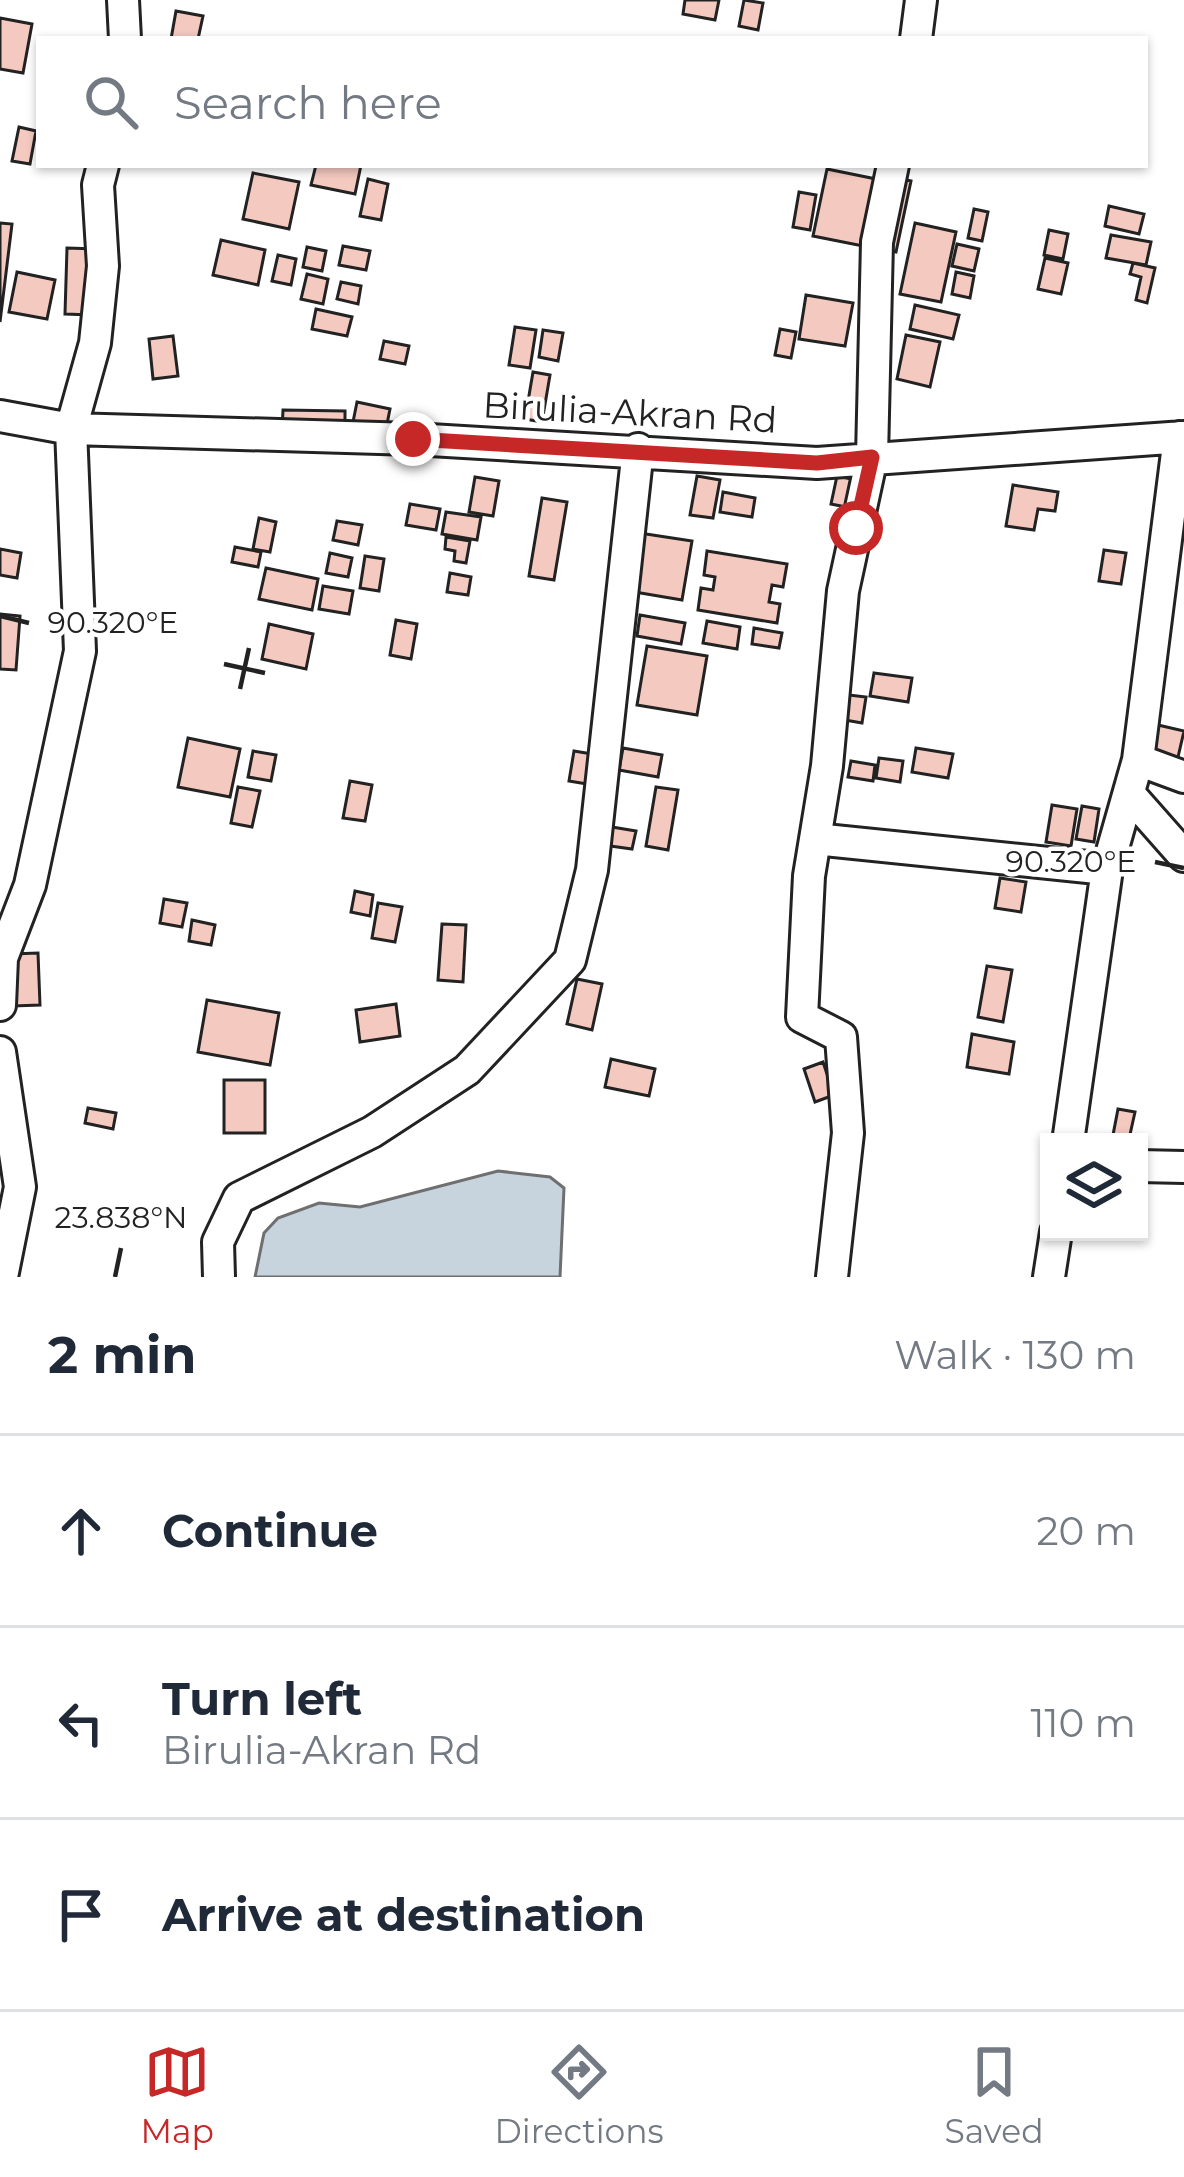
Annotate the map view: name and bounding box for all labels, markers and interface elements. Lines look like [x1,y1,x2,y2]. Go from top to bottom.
search box [36,36,1148,168]
icon: search [78,69,144,135]
text: Search here [174,75,442,130]
street label: Birulia-Akran Rd [482,382,778,442]
route end [386,412,440,466]
route start [829,501,883,555]
text: 90.320°E [48,604,178,641]
text: 90.320°E [1006,843,1136,880]
map controls [1040,1133,1148,1241]
button: layers [1040,1133,1148,1241]
text: 23.838°N [55,1199,187,1236]
text: 2 min [48,1324,197,1386]
text: Walk · 130 m [894,1331,1136,1379]
icon: ahead [48,1498,114,1564]
text: Continue [162,1503,378,1558]
text: 20 m [1037,1507,1136,1555]
text: Turn left [162,1671,362,1726]
icon: left [48,1690,114,1756]
text: 110 m [1030,1699,1136,1747]
text: Birulia-Akran Rd [162,1726,481,1774]
icon: arrive [48,1882,114,1948]
text: Arrive at destination [162,1887,645,1942]
tab: Map [140,2039,214,2151]
tab: Directions [495,2039,664,2151]
tab: Saved [944,2039,1044,2151]

